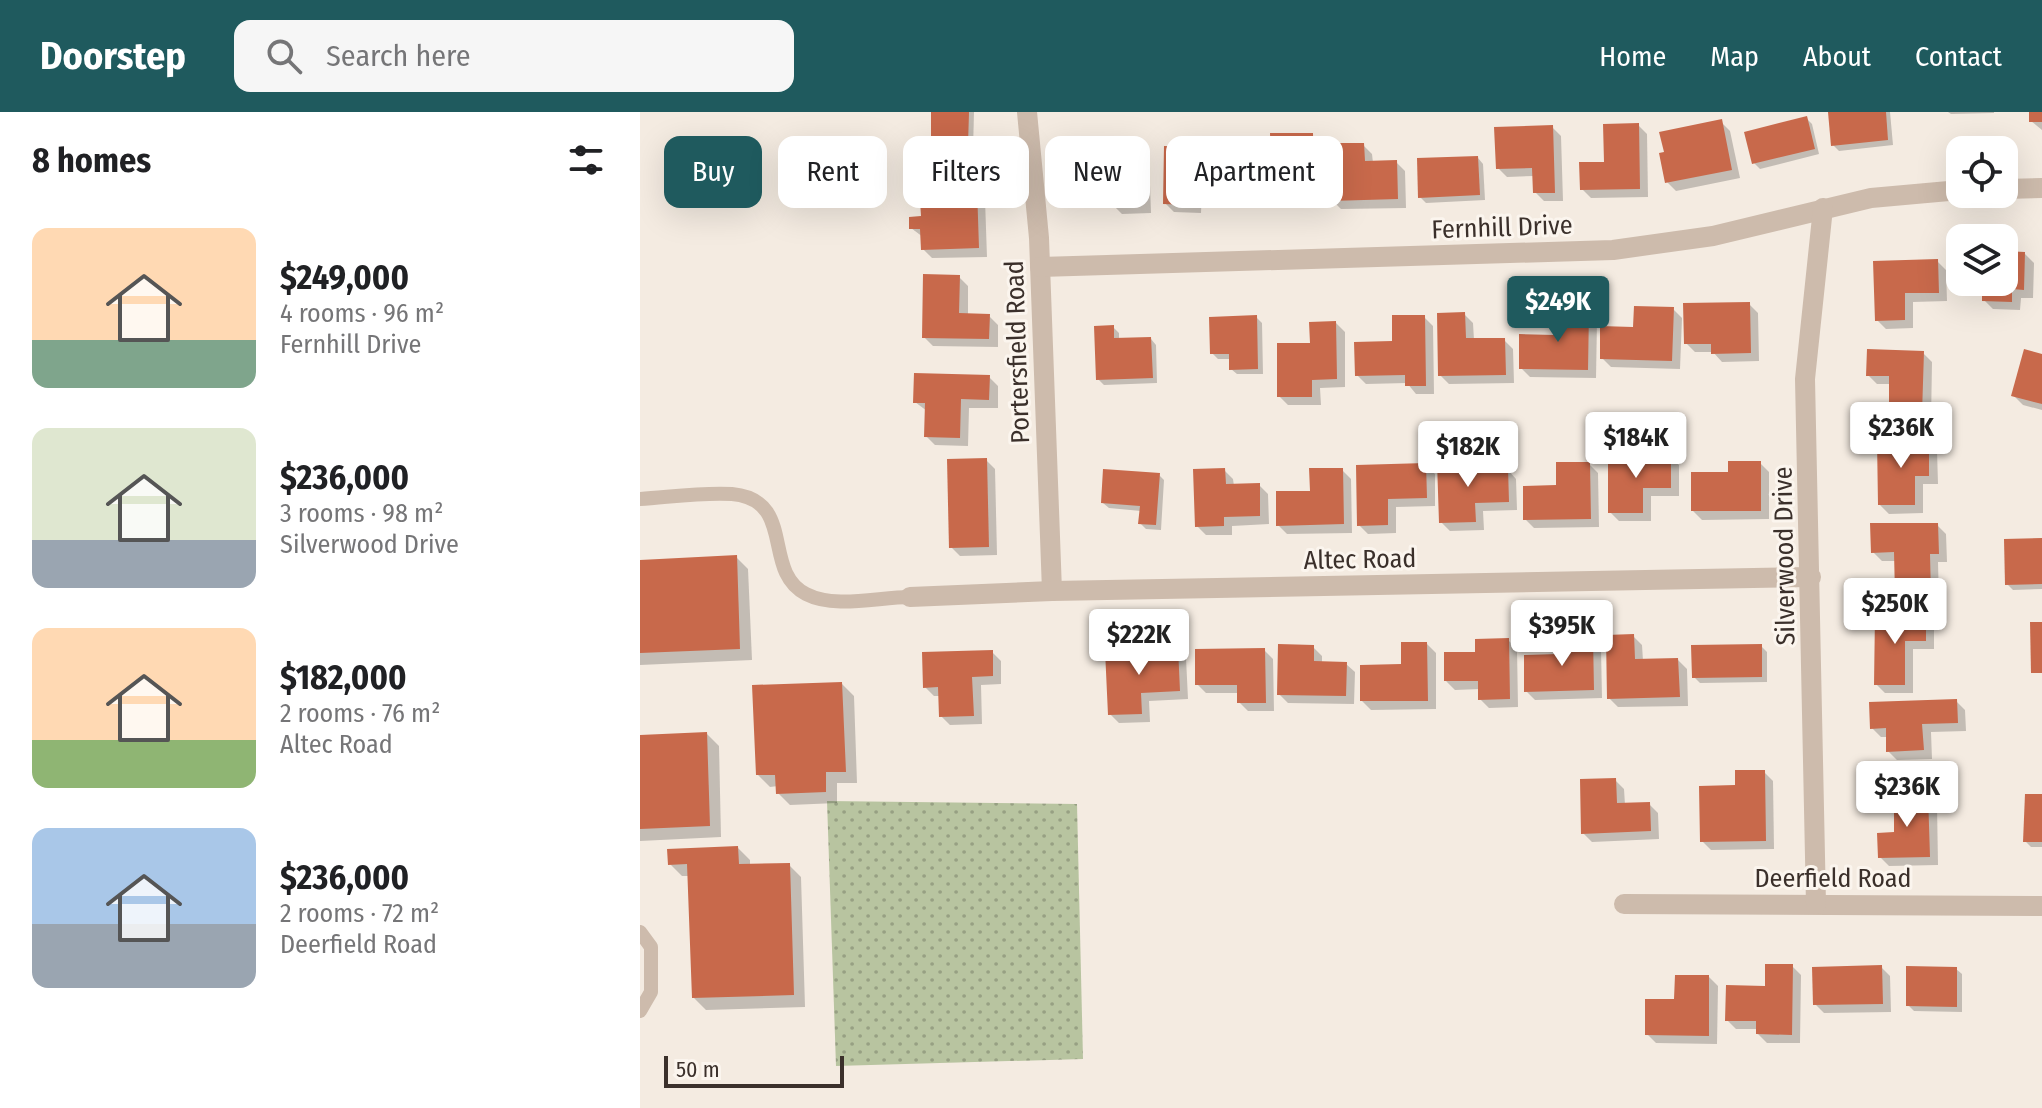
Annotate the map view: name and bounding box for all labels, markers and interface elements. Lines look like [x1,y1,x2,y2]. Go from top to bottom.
search box [234,20,794,92]
text: Doorstep [40,33,186,79]
icon: search [262,34,306,78]
text: Search here [326,38,471,74]
text: Home [1599,40,1666,73]
text: Map [1710,40,1759,73]
text: About [1803,40,1871,73]
text: Contact [1915,40,2002,73]
chip: Buy [664,136,762,208]
chip: Rent [778,136,887,208]
chip: Filters [903,136,1029,208]
chip: New [1045,136,1150,208]
chip: Apartment [1166,136,1343,208]
map controls [1946,136,2018,296]
button: locate [1946,136,2018,208]
icon: filters [564,138,608,182]
text: 8 homes [32,140,151,181]
street label: Fernhill Drive [1431,210,1573,245]
button: layers [1946,224,2018,296]
text: $249,000 [280,257,409,298]
icon: home [96,260,192,356]
street label: Portersfield Road [999,260,1036,444]
pin: $249K [1502,276,1614,344]
text: $249K [1525,286,1591,317]
text: 4 rooms · 96 m² [280,298,444,329]
text: Fernhill Drive [280,329,421,360]
pin: $236K [1845,402,1957,470]
pin: $184K [1580,412,1692,480]
text: $236K [1868,412,1934,443]
pin: $182K [1412,421,1524,489]
text: $184K [1603,422,1669,453]
text: $182K [1436,431,1500,462]
text: $236,000 [280,457,409,498]
icon: home [96,460,192,556]
street label: Silverwood Drive [1767,466,1802,646]
text: 3 rooms · 98 m² [280,498,443,529]
text: Silverwood Drive [280,529,459,560]
street label: Altec Road [1303,543,1417,576]
pin: $250K [1839,578,1951,646]
text: $250K [1862,588,1928,619]
pin: $395K [1506,600,1618,668]
pin: $222K [1083,609,1195,677]
text: $395K [1529,610,1595,641]
text: $222K [1107,619,1171,650]
text: $182,000 [280,657,407,698]
icon: home [96,660,192,756]
text: 2 rooms · 76 m² [280,698,440,729]
text: Altec Road [280,729,393,760]
pin: $236K [1851,761,1963,829]
text: $236K [1874,771,1940,802]
text: $236,000 [280,857,409,898]
icon: home [96,860,192,956]
street label: Deerfield Road [1755,863,1912,894]
text: 2 rooms · 72 m² [280,898,439,929]
text: Deerfield Road [280,929,437,960]
scale bar [664,1052,844,1088]
text: 50 m [676,1056,720,1083]

